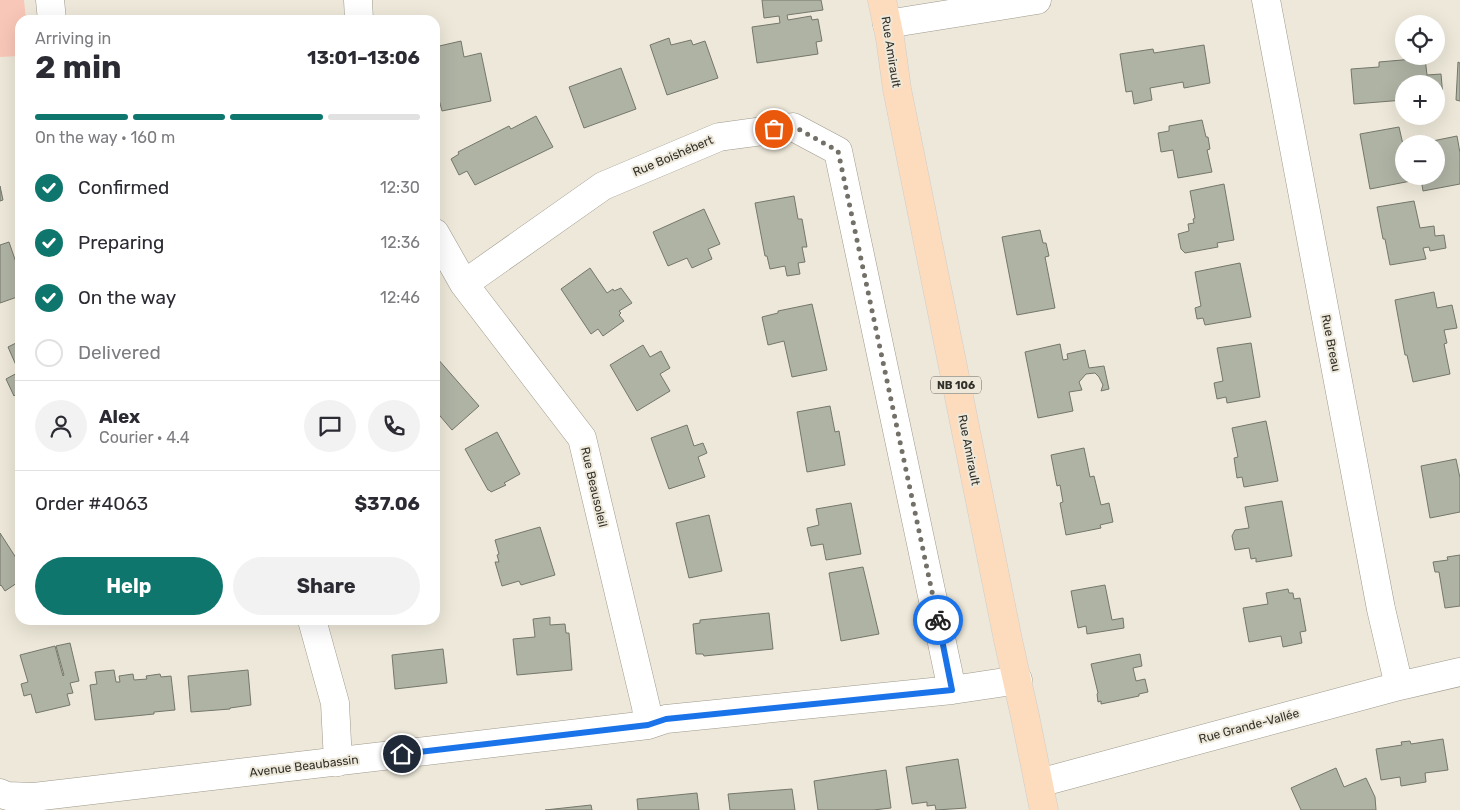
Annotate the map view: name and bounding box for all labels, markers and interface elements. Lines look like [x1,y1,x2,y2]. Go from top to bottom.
street label: Rue Amirault [878,15,904,89]
map controls [1395,15,1445,185]
button: locate [1395,15,1445,65]
text: Arriving in [35,29,111,48]
text: 13:01–13:06 [307,46,420,69]
text: 2 min [35,48,122,86]
button: + [1395,75,1445,125]
pin [753,108,795,150]
icon: bag [760,115,788,143]
text: On the way · 160 m [35,128,175,147]
street label: Rue Boishébert [631,133,716,179]
button: − [1395,135,1445,185]
icon: check [35,174,63,202]
text: Confirmed [78,176,169,199]
text: 12:30 [380,178,420,197]
icon: check [35,229,63,257]
text: Preparing [78,231,164,254]
text: 12:36 [380,233,420,252]
icon: check [35,284,63,312]
text: On the way [78,286,176,309]
text: 12:46 [380,288,420,307]
street label: Rue Breau [1319,313,1343,373]
text: Delivered [78,341,161,364]
road number: NB 106 [931,376,981,394]
button: person [35,400,87,452]
button: chat [304,400,356,452]
button: phone [368,400,420,452]
text: Alex [99,405,140,428]
street label: Rue Amirault [955,413,983,487]
text: Courier · 4.4 [99,428,190,447]
street label: Rue Beausoleil [578,446,610,529]
text: Order #4063 [35,492,148,515]
text: $37.06 [354,492,420,515]
button: Help [35,557,223,615]
button: Share [233,557,420,615]
courier [913,595,963,645]
icon: bike [924,606,952,634]
street label: Rue Grande-Vallée [1197,706,1301,746]
pin [381,733,423,775]
icon: home [388,740,416,768]
street label: Avenue Beaubassin [249,752,359,780]

